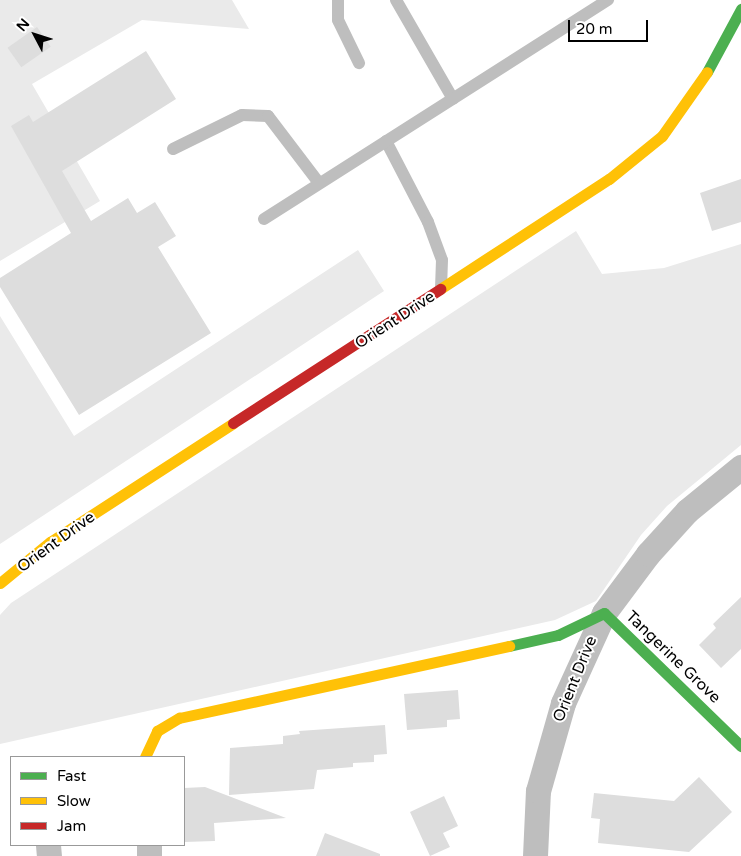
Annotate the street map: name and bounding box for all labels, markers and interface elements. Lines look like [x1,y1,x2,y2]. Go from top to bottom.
north arrow [10,10,60,60]
scale bar [571,10,651,42]
text: N [13,15,33,35]
text: 20 m [576,20,613,38]
street label: Orient Drive [352,287,438,353]
street label: Orient Drive [13,507,99,577]
street label: Tangerine Grove [622,607,724,707]
street label: Orient Drive [549,633,601,725]
legend [10,756,185,846]
text: Fast [57,767,86,785]
text: Slow [57,792,91,810]
text: Jam [57,817,86,835]

